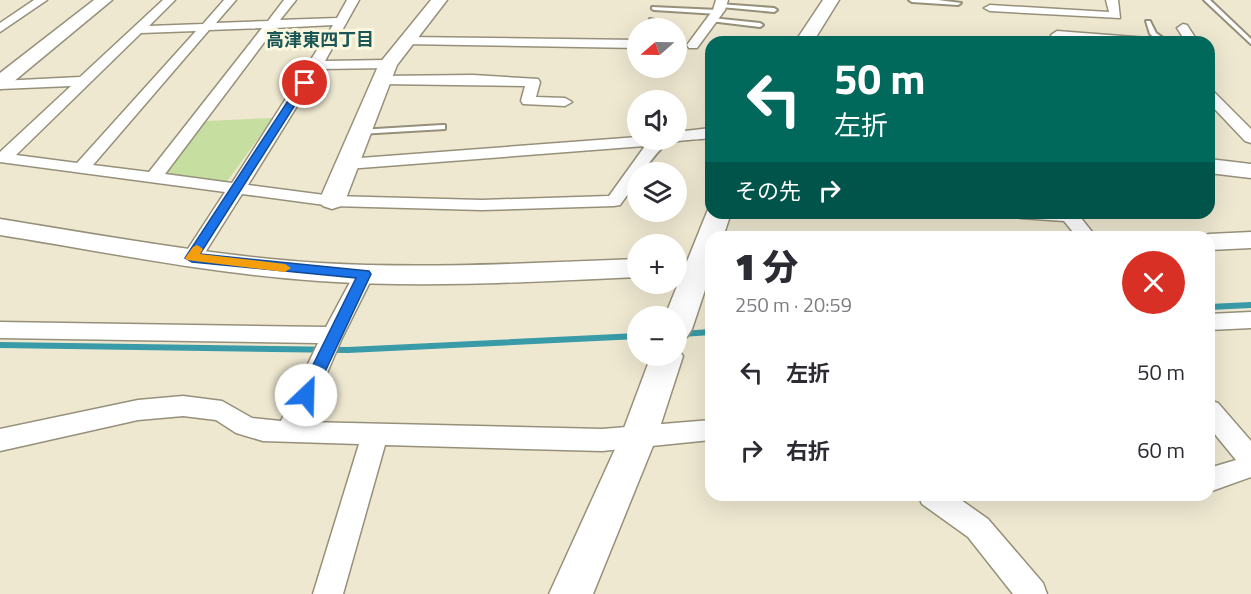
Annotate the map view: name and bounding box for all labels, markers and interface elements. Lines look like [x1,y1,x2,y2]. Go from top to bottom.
north arrow [627,18,687,78]
map controls [627,18,687,366]
district label: 高津東四丁目 [266,26,374,53]
text: 50 m [834,46,926,110]
pin [279,57,330,108]
icon: left [735,60,813,138]
icon: arrive [288,66,321,99]
button: sound [627,90,687,150]
text: 左折 [834,104,888,145]
button: layers [627,162,687,222]
text: その先 [735,174,801,208]
icon: right [813,174,846,207]
button: + [627,234,687,294]
text: 1 分 [735,239,799,294]
button: close [1122,251,1185,314]
text: 250 m · 20:59 [735,289,852,320]
button: − [627,306,687,366]
text: 50 m [1137,355,1185,389]
icon: left [735,356,768,389]
text: 左折 [786,356,830,390]
position arrow [274,363,338,427]
text: 60 m [1137,433,1185,467]
icon: right [735,434,768,467]
text: 右折 [786,434,830,468]

